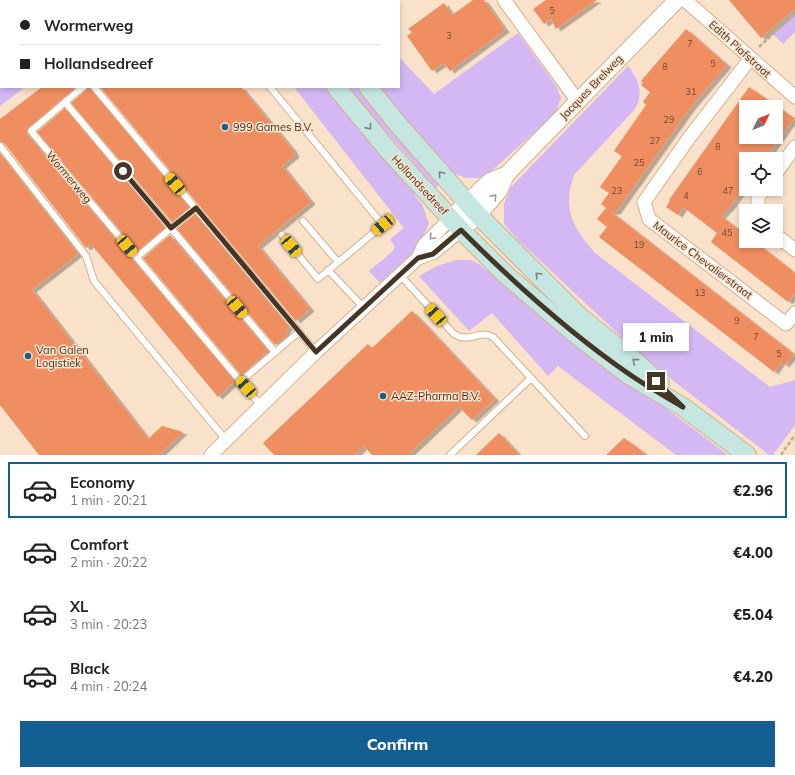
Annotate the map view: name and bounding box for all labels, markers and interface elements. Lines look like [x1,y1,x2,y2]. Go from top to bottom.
house number: 5 [549,5,555,16]
text: Wormerweg [44,16,133,35]
street label: Edith Piafstraat [706,17,774,81]
house number: 3 [446,30,452,41]
house number: 7 [687,38,693,49]
street label: Jacques Brelweg [556,52,626,122]
text: Hollandsedreef [44,54,153,73]
house number: 5 [710,58,716,69]
house number: 8 [662,61,668,72]
house number: 31 [686,86,696,97]
north arrow [739,100,783,144]
map controls [739,100,783,248]
house number: 29 [664,114,674,125]
place label: 999 Games B.V. [233,120,313,134]
marker: 999 Games B.V. [220,122,230,132]
one-way arrow [365,123,372,130]
house number: 27 [650,135,660,146]
house number: 8 [715,141,721,152]
street label: Wormerweg [43,148,95,206]
street label: Hollandsedreef [389,152,452,218]
button: locate [739,152,783,196]
house number: 25 [634,157,645,168]
route start [114,162,132,180]
house number: 6 [697,166,703,177]
car [163,171,187,197]
one-way arrow [439,171,446,179]
house number: 23 [612,185,622,196]
house number: 47 [723,185,733,196]
house number: 4 [683,190,689,201]
one-way arrow [490,194,497,201]
button: layers [739,204,783,248]
car [370,213,396,237]
street label: Maurice Chevalierstraat [651,218,756,302]
house number: 45 [722,227,733,238]
one-way arrow [430,232,437,240]
car [115,233,139,259]
car [279,233,303,259]
house number: 19 [634,239,644,250]
one-way arrow [535,272,543,280]
house number: 13 [695,287,705,298]
car [225,294,249,320]
car [424,302,448,328]
house number: 9 [734,315,740,326]
callout: 1 min [623,323,689,351]
text: 1 min [639,329,673,345]
house number: 7 [753,331,759,342]
place label: Van Galen Logistiek [36,343,89,370]
house number: 5 [776,348,782,359]
marker: Van Galen Logistiek [23,351,33,361]
one-way arrow [632,359,639,366]
route end [647,372,665,390]
car [234,374,258,400]
place label: AAZ-Pharma B.V. [391,389,480,403]
marker: AAZ-Pharma B.V. [378,391,388,401]
icon: car [22,472,58,508]
text: Economy [70,473,135,492]
text: €2.96 [733,481,773,500]
text: 1 min · 20:21 [70,492,147,508]
icon: car [22,534,58,570]
text: Comfort [70,535,128,554]
text: €4.00 [733,543,773,562]
text: 2 min · 20:22 [70,554,147,570]
icon: car [22,596,58,632]
text: XL [70,597,88,616]
text: €5.04 [733,605,773,624]
text: 3 min · 20:23 [70,616,147,632]
icon: car [22,658,58,694]
text: Black [70,659,109,678]
text: €4.20 [733,667,773,686]
text: 4 min · 20:24 [70,678,147,694]
button: Confirm [20,721,775,767]

